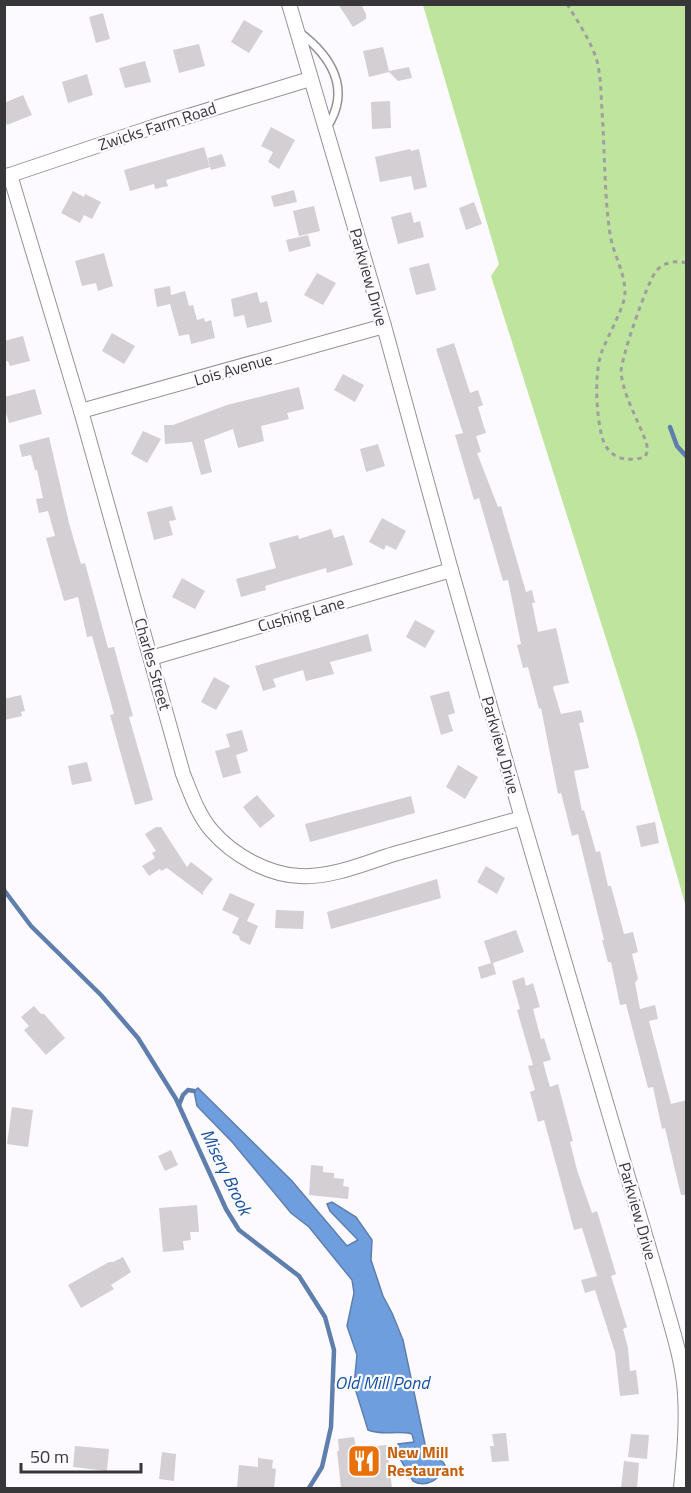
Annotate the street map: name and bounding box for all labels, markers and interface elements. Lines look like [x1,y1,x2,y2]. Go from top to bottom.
street label: Zwicks Farm Road [95,96,219,156]
street label: Parkview Drive [344,225,394,329]
street label: Lois Avenue [191,346,275,392]
street label: Cushing Lane [255,590,347,638]
street label: Charles Street [128,615,178,713]
street label: Parkview Drive [476,693,526,797]
water label: Misery Brook [194,1124,260,1221]
street label: Parkview Drive [613,1159,663,1263]
water label: Old Mill Pond [335,1369,431,1396]
scale bar [21,1436,141,1474]
place label: New Mill Restaurant [387,1440,464,1482]
text: 50 m [30,1443,69,1470]
restaurant icon: New Mill Restaurant [346,1443,382,1479]

